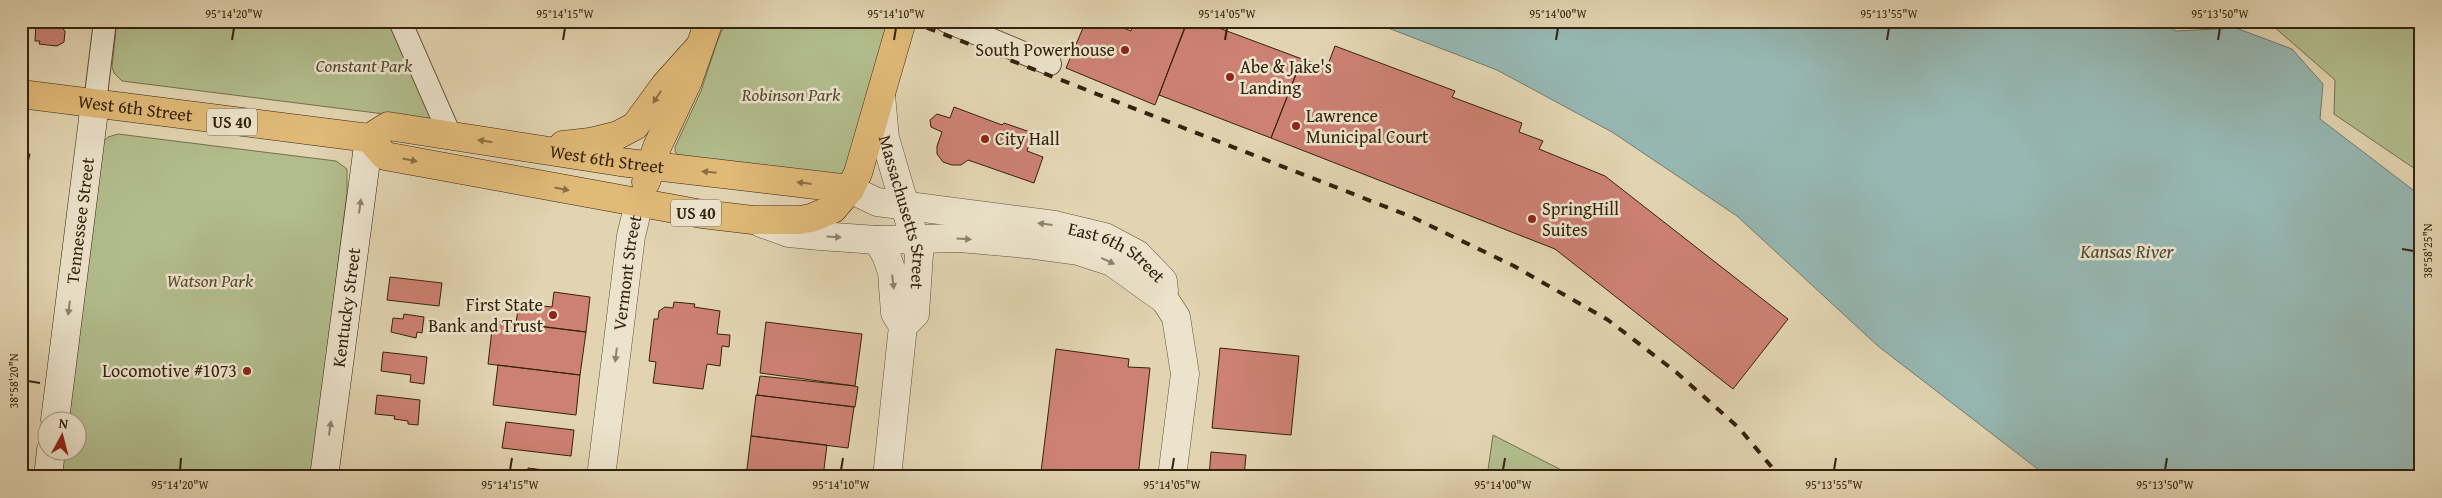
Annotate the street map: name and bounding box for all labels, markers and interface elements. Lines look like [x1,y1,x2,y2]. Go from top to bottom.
text: 95°14'20"W [205,5,264,22]
text: 95°14'15"W [536,5,595,22]
text: 95°14'10"W [867,5,926,22]
text: 95°14'05"W [1198,5,1257,22]
text: 95°14'00"W [1529,5,1588,22]
text: 95°13'55"W [1860,5,1919,22]
text: 95°13'50"W [2191,5,2250,22]
place label: South Powerhouse [975,36,1115,63]
marker: South Powerhouse [1119,44,1131,56]
park label: Constant Park [316,52,413,79]
place label: Abe & Jake's Landing [1240,53,1332,101]
marker: Abe & Jake's Landing [1224,71,1236,83]
park label: Robinson Park [741,81,841,108]
street label: West 6th Street [76,87,195,129]
one-way arrow [653,90,662,103]
place label: Lawrence Municipal Court [1306,102,1429,150]
road number: US 40 [207,108,257,136]
marker: Lawrence Municipal Court [1290,120,1302,132]
place label: City Hall [995,125,1060,152]
street label: Massachusetts Street [872,132,933,291]
marker: City Hall [979,133,991,145]
one-way arrow [477,136,493,144]
street label: West 6th Street [548,137,666,180]
street label: Tennessee Street [58,155,101,285]
one-way arrow [402,157,418,165]
one-way arrow [701,168,717,176]
one-way arrow [795,179,811,187]
one-way arrow [555,185,571,193]
place label: SpringHill Suites [1542,195,1619,243]
one-way arrow [356,198,364,214]
road number: US 40 [671,200,721,227]
street label: Vermont Street [605,211,649,332]
marker: SpringHill Suites [1526,213,1538,225]
street label: East 6th Street [1065,215,1172,289]
one-way arrow [1037,219,1053,227]
text: 38°58'25"N [2419,223,2436,279]
one-way arrow [826,234,842,242]
one-way arrow [956,236,972,244]
water label: Kansas River [2079,237,2175,265]
street label: Kentucky Street [325,245,367,369]
one-way arrow [1101,257,1115,265]
park label: Watson Park [167,267,254,294]
one-way arrow [889,275,897,291]
place label: First State Bank and Trust [428,291,544,339]
one-way arrow [65,300,73,316]
marker: First State Bank and Trust [547,309,559,321]
one-way arrow [612,347,620,363]
text: 38°58'20"N [5,353,22,409]
place label: Locomotive #1073 [102,357,237,384]
marker: Locomotive #1073 [241,365,253,377]
north arrow [38,410,88,460]
text: N [58,413,70,434]
one-way arrow [326,420,334,436]
text: 95°14'20"W [151,476,210,493]
text: 95°14'15"W [481,476,540,493]
text: 95°14'10"W [812,476,871,493]
text: 95°14'05"W [1143,476,1202,493]
text: 95°14'00"W [1474,476,1533,493]
text: 95°13'55"W [1805,476,1864,493]
text: 95°13'50"W [2136,476,2195,493]

